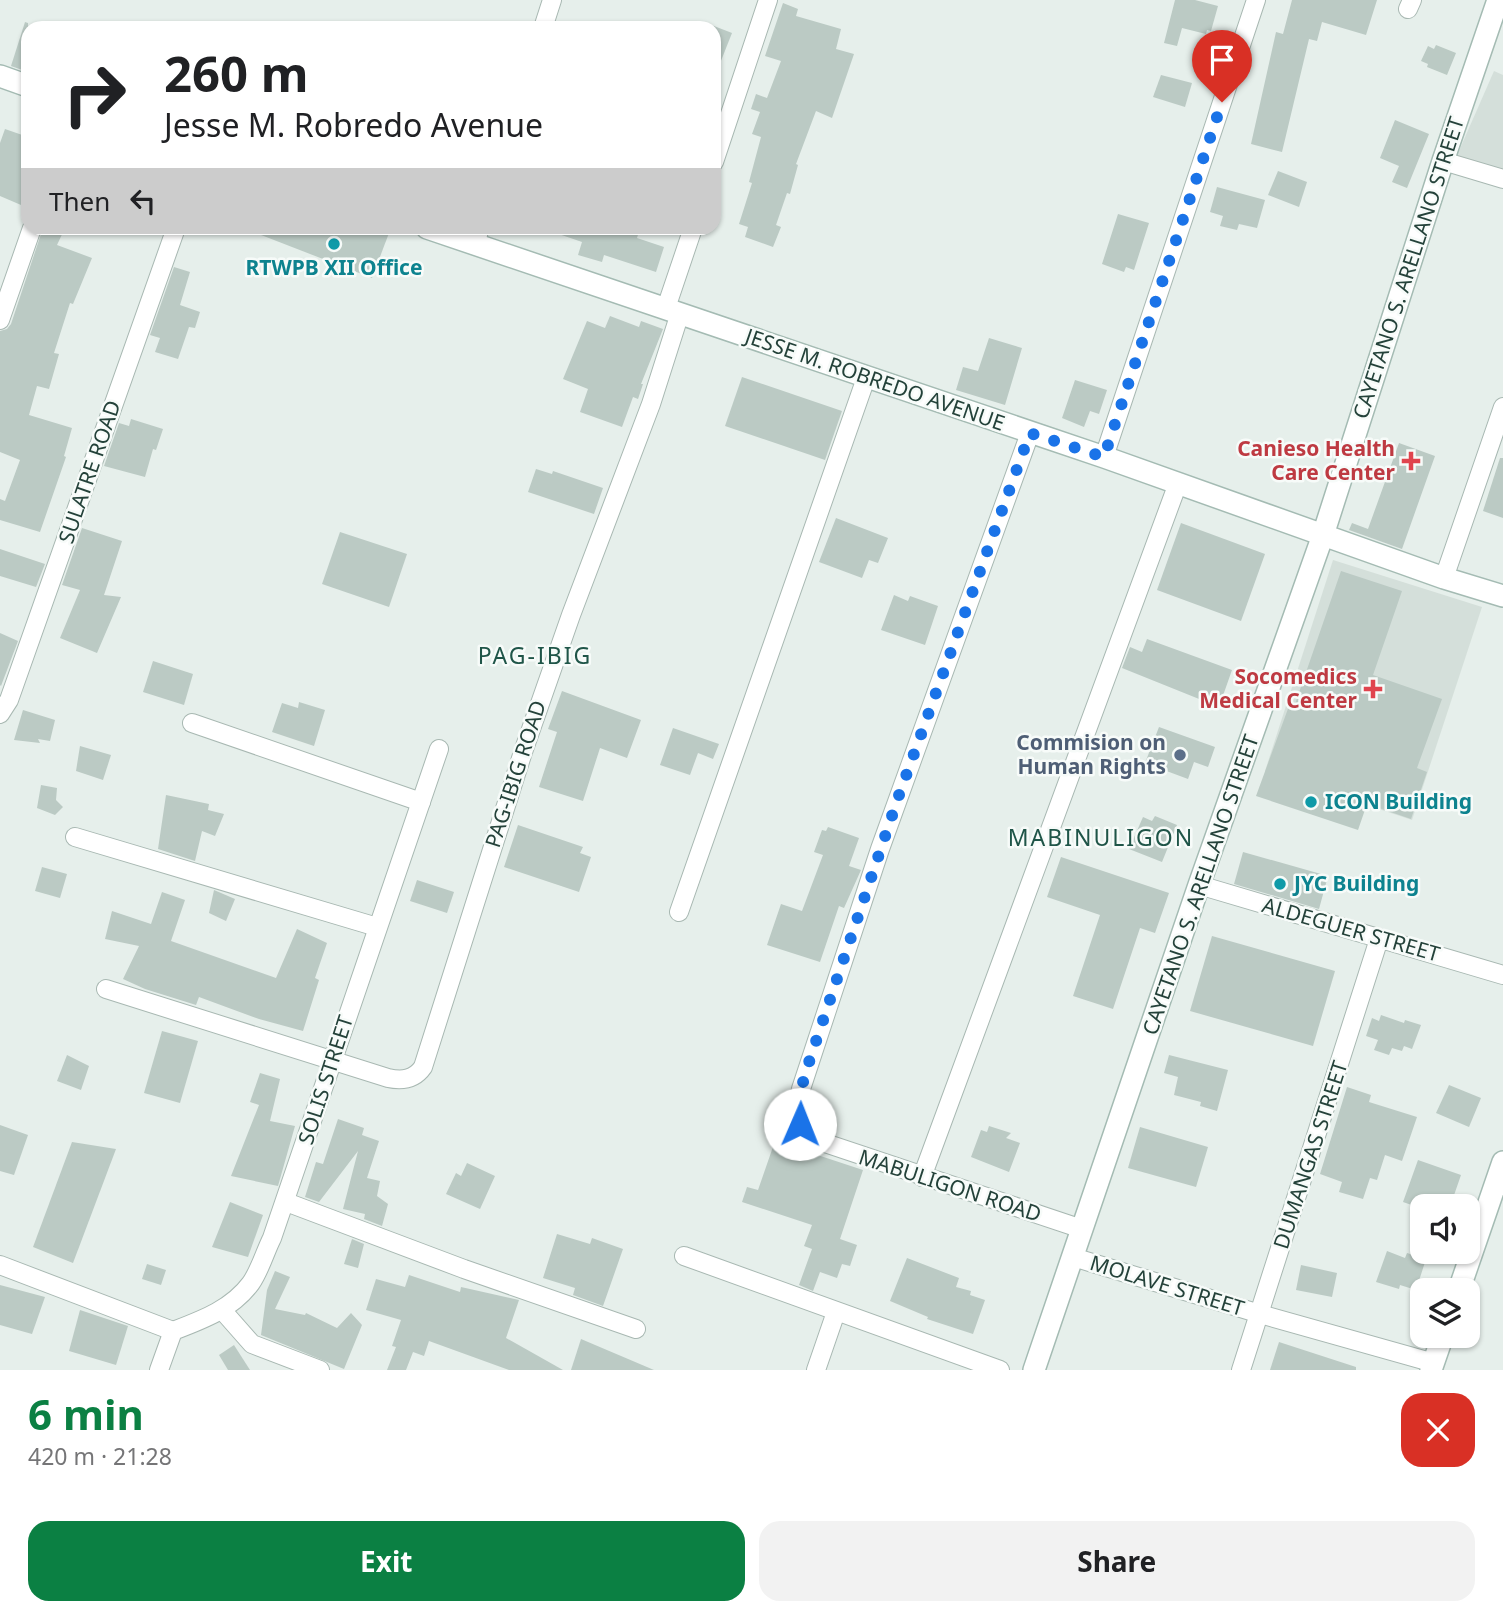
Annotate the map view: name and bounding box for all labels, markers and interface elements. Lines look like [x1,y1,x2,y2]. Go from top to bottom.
pin [1192,30,1252,102]
text: 260 m [164,40,309,106]
icon: arrive [1203,41,1241,79]
icon: right [49,49,140,140]
text: Jesse M. Robredo Avenue [164,103,543,146]
street label: CAYETANO S. ARELLANO STREET [1346,113,1470,422]
icon: left [124,182,162,220]
text: Then [49,183,110,219]
marker: RTWPB XII Office [326,236,342,252]
place label: RTWPB XII Office [245,253,423,281]
street label: JESSE M. ROBREDO AVENUE [740,321,1009,437]
street label: SULATRE ROAD [51,396,127,547]
place label: Canieso Health Care Center [1237,434,1396,486]
marker: Canieso Health Care Center [1401,451,1421,471]
district label: PAG-IBIG [478,639,592,671]
place label: Socomedics Medical Center [1199,662,1358,714]
marker: Socomedics Medical Center [1363,679,1383,699]
street label: PAG-IBIG ROAD [478,697,552,851]
place label: Commision on Human Rights [1016,728,1166,780]
street label: CAYETANO S. ARELLANO STREET [1135,731,1265,1039]
marker: Commision on Human Rights [1172,747,1188,763]
place label: ICON Building [1325,787,1472,815]
marker: ICON Building [1303,794,1319,810]
district label: MABINULIGON [1008,821,1194,853]
place label: JYC Building [1292,869,1419,897]
marker: JYC Building [1272,876,1288,892]
street label: ALDEGUER STREET [1259,890,1444,968]
street label: SOLIS STREET [291,1011,359,1148]
street label: DUMANGAS STREET [1266,1057,1354,1252]
position arrow [763,1087,837,1161]
street label: MABULIGON ROAD [855,1142,1045,1228]
map controls [1410,1194,1480,1348]
button: sound [1410,1194,1480,1264]
street label: MOLAVE STREET [1087,1248,1248,1322]
button: layers [1410,1278,1480,1348]
text: 6 min [28,1385,144,1442]
button: close [1401,1393,1475,1467]
text: 420 m · 21:28 [28,1440,172,1472]
button: Exit [28,1521,745,1601]
button: Share [759,1521,1475,1601]

